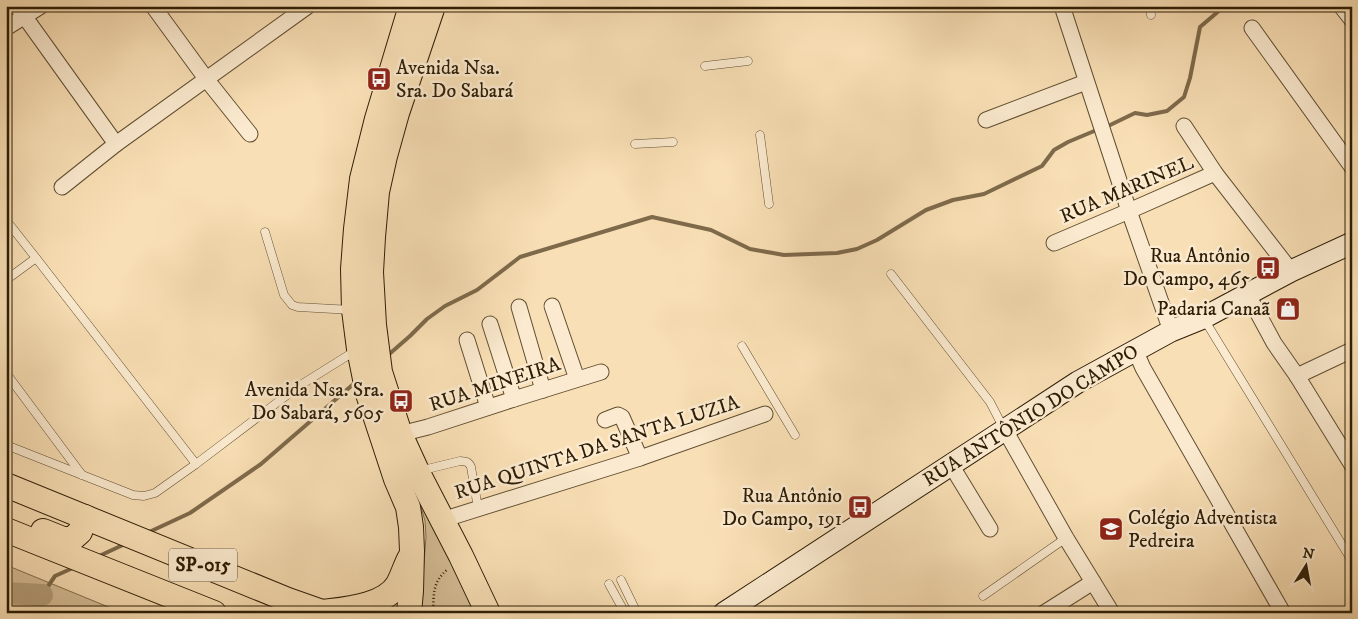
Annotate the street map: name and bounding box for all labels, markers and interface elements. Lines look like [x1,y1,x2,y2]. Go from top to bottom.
place label: Avenida Nsa. Sra. Do Sabará [396,56,514,104]
bus stop icon: Avenida Nsa. Sra. Do Sabará [366,66,392,92]
street label: RUA MARINEL [1057,150,1198,229]
place label: Rua Antônio Do Campo, 465 [1123,244,1250,292]
bus stop icon: Rua Antônio Do Campo, 465 [1255,255,1281,281]
shop icon: Padaria Canaã [1275,296,1301,322]
place label: Padaria Canaã [1157,297,1271,322]
street label: RUA ANTÔNIO DO CAMPO [919,339,1143,493]
street label: RUA MINEIRA [426,352,564,418]
place label: Avenida Nsa. Sra. Do Sabará, 5605 [245,378,384,426]
bus stop icon: Avenida Nsa. Sra. Do Sabará, 5605 [388,388,414,414]
street label: RUA QUINTA DA SANTA LUZIA [451,390,743,506]
place label: Rua Antônio Do Campo, 191 [722,484,842,532]
bus stop icon: Rua Antônio Do Campo, 191 [847,494,873,520]
place label: Colégio Adventista Pedreira [1128,506,1278,554]
school or university icon: Colégio Adventista Pedreira [1098,516,1124,542]
north arrow [1280,542,1330,592]
text: N [1301,544,1316,564]
road number: SP-015 [169,548,237,582]

